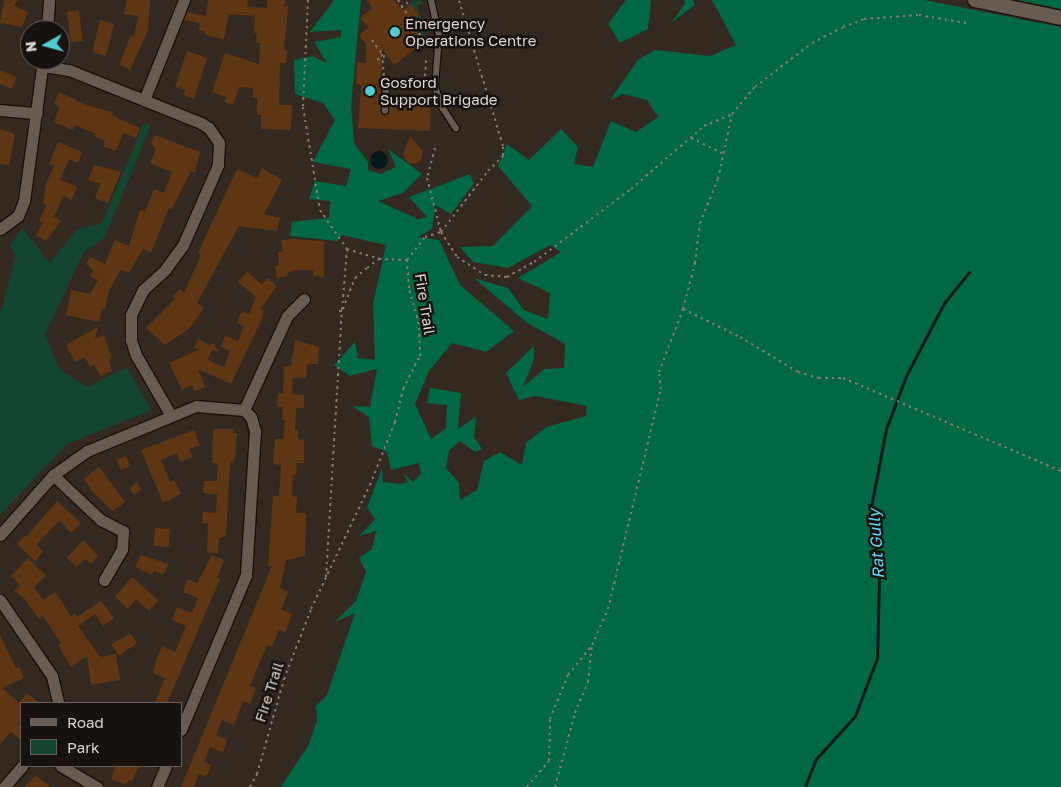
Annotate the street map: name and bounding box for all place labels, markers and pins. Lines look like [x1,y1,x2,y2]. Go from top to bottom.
place label: Emergency Operations Centre [405,14,536,49]
marker: Emergency Operations Centre [389,26,401,38]
place label: Gosford Support Brigade [380,73,498,108]
marker: Gosford Support Brigade [364,85,376,97]

